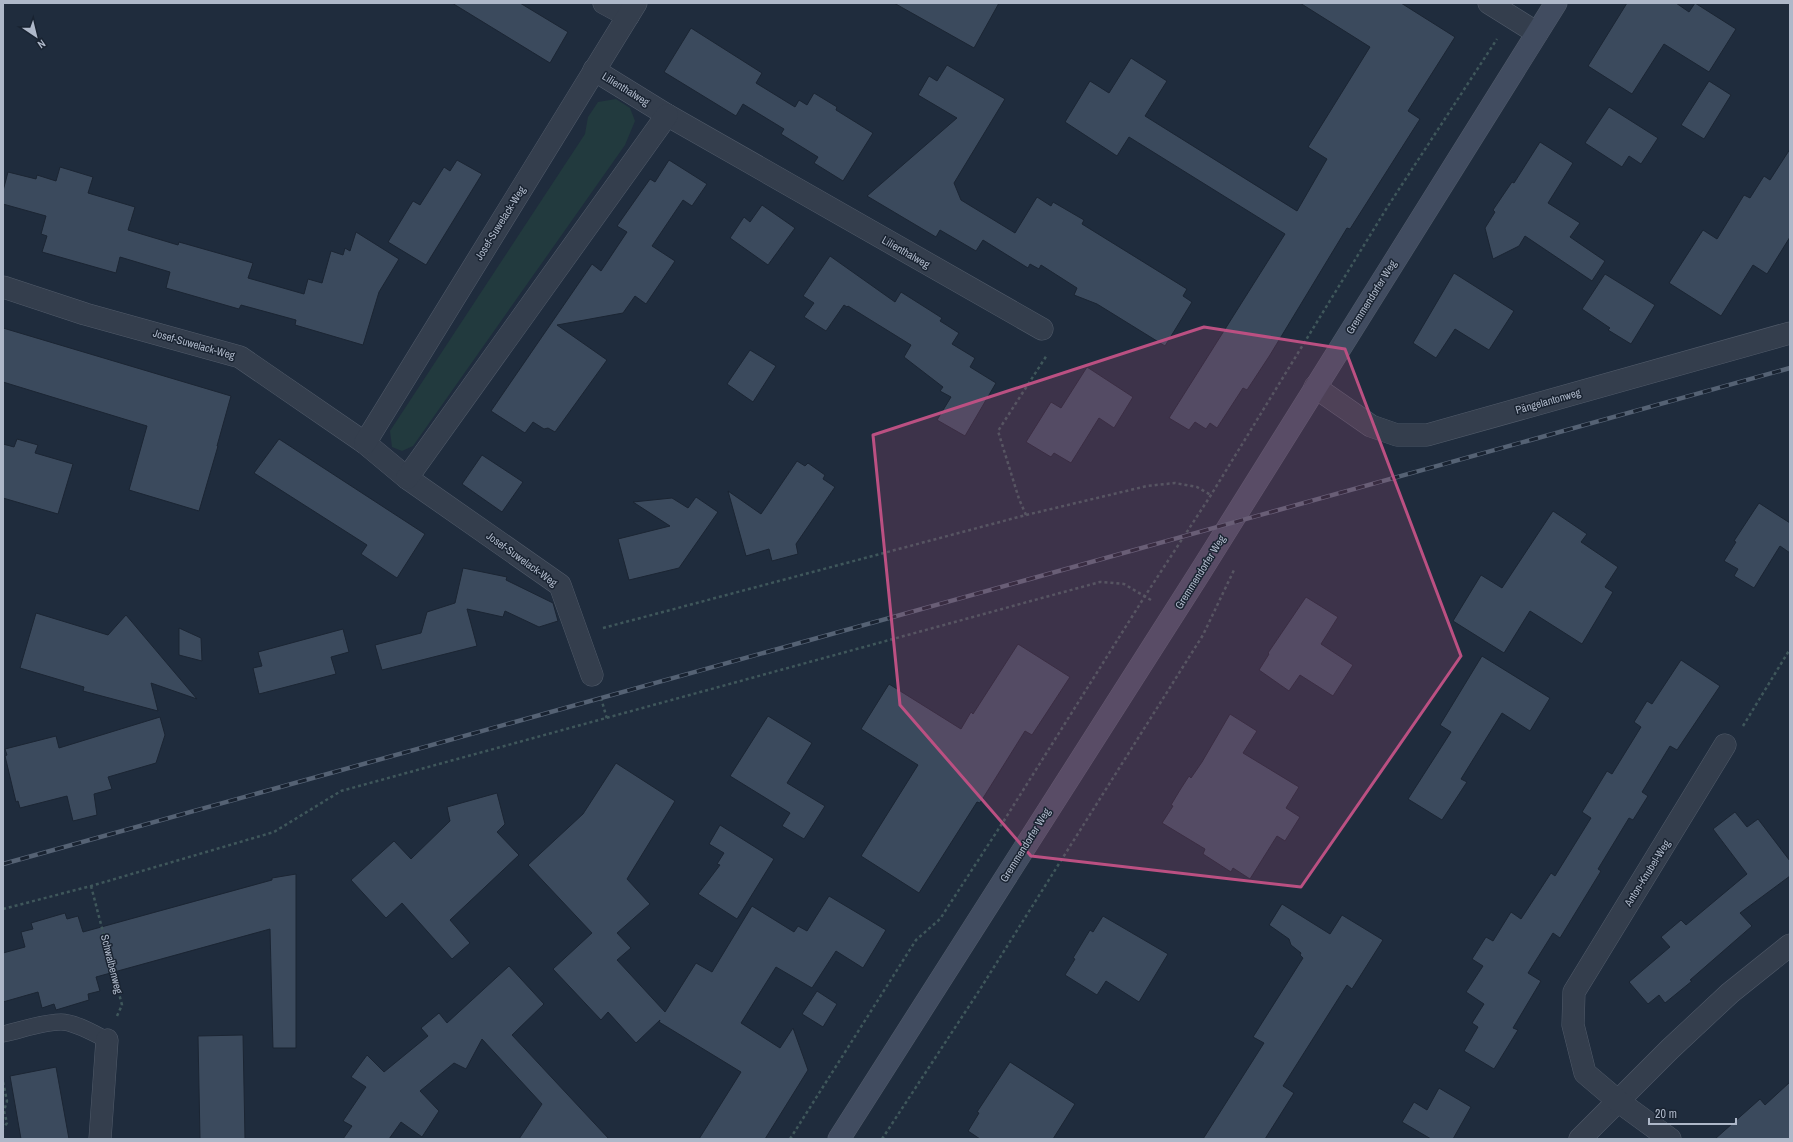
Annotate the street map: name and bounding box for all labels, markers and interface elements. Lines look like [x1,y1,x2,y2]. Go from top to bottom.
north arrow [16,16,56,56]
text: N [35,37,48,52]
street label: Lilienthalweg [600,69,652,109]
street label: Josef-Suwelack-Weg [472,183,528,263]
street label: Lilienthalweg [879,233,933,271]
street label: Gremmendorfer Weg [1343,257,1399,337]
street label: Josef-Suwelack-Weg [151,326,237,362]
street label: Pängelantonweg [1514,385,1582,417]
street label: Josef-Suwelack-Weg [484,528,560,590]
street label: Gremmendorfer Weg [1172,532,1228,612]
street label: Gremmendorfer Weg [997,805,1053,885]
street label: Anton-Knubel-Weg [1620,837,1673,910]
street label: Schwalbenweg [98,933,126,995]
scale bar [1649,1100,1736,1126]
text: 20 m [1655,1106,1677,1122]

